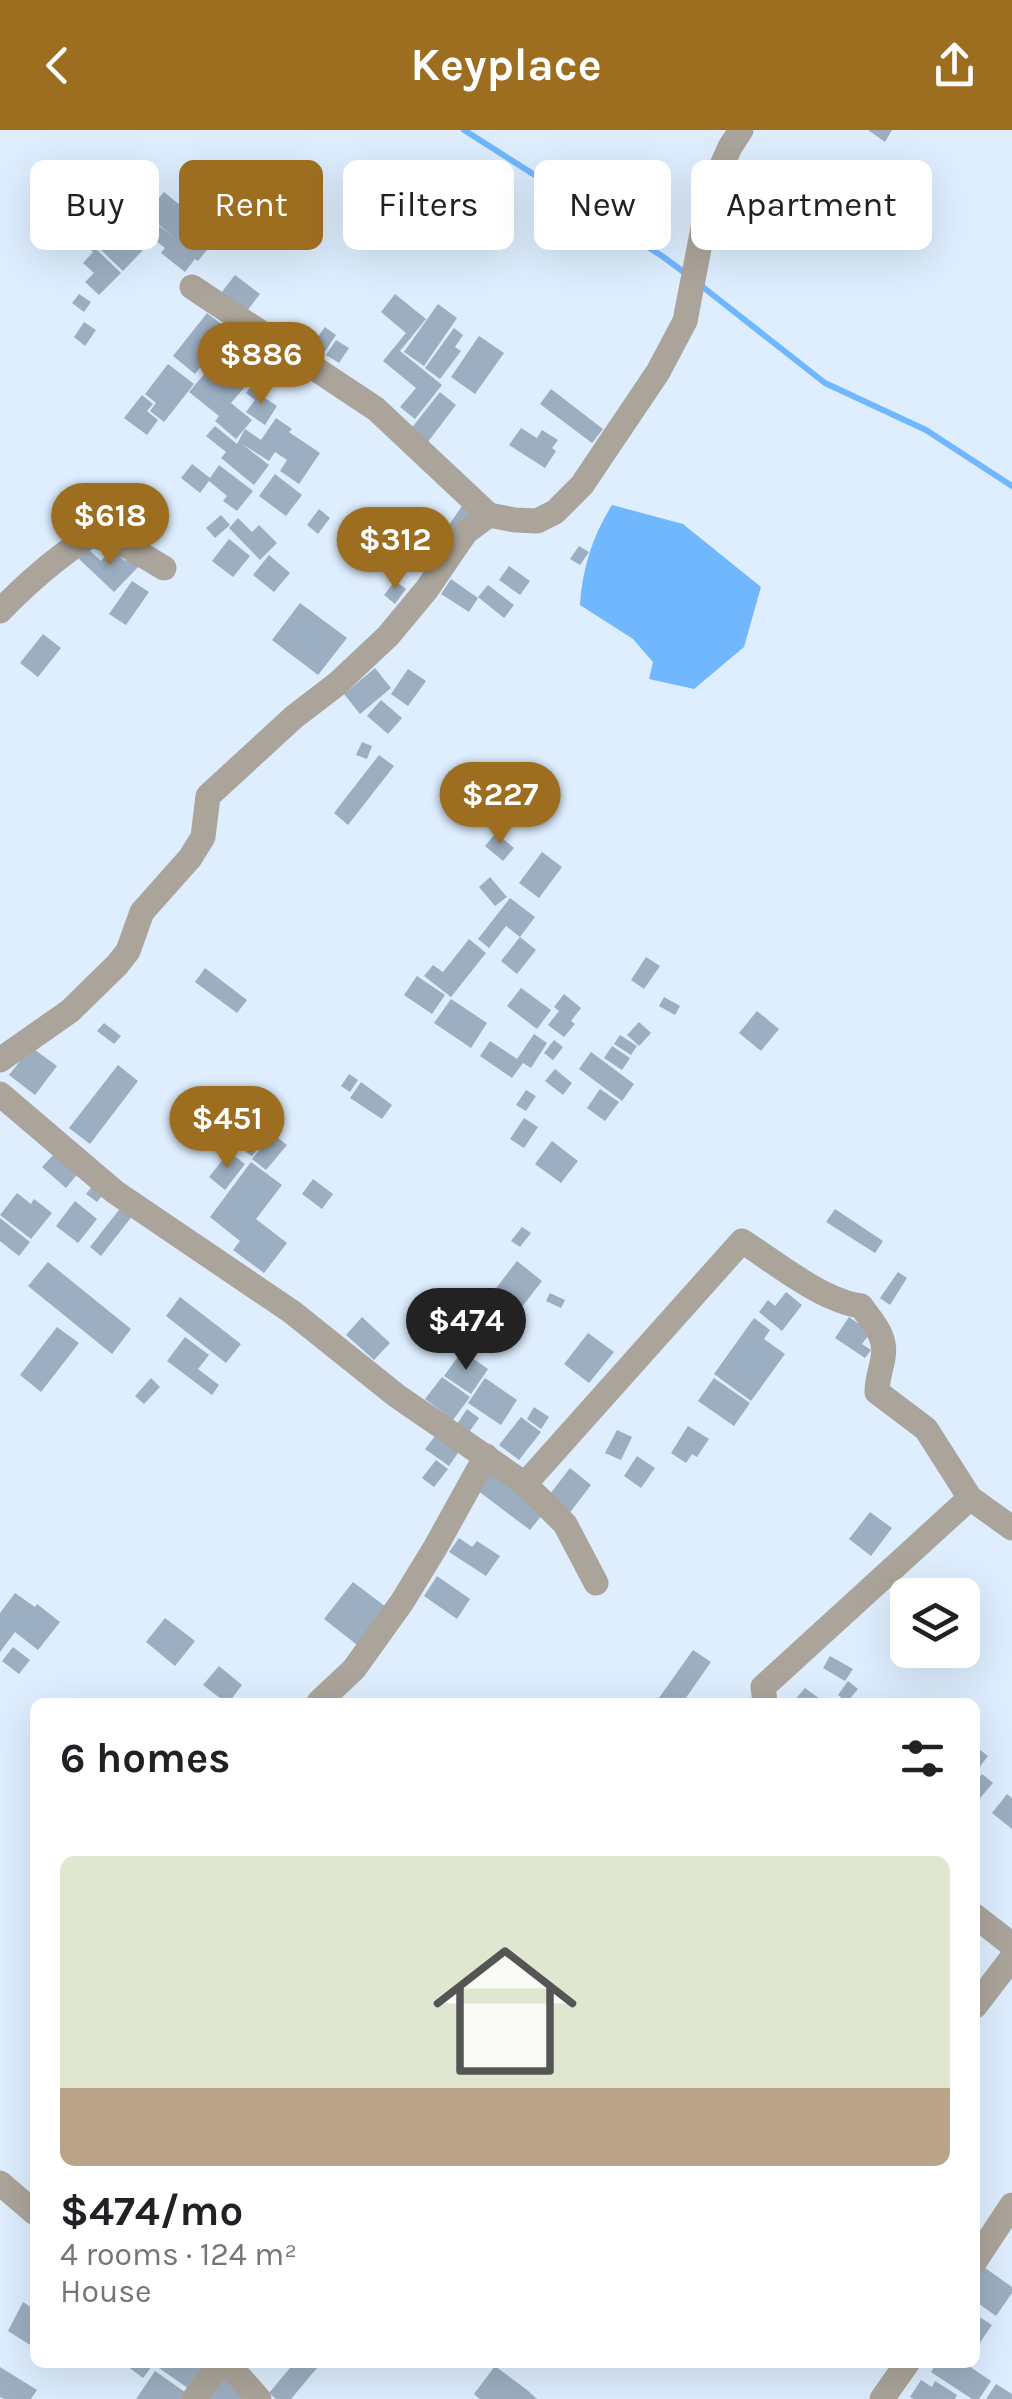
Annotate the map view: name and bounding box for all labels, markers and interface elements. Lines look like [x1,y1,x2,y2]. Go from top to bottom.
icon: back [30,38,85,93]
icon: share [927,38,982,93]
text: Keyplace [410,39,602,91]
chip: Buy [30,160,159,250]
chip: Rent [179,160,323,250]
chip: Filters [343,160,514,250]
chip: New [534,160,671,250]
chip: Apartment [691,160,932,250]
pin: $886 [202,322,320,407]
text: $886 [220,336,302,373]
pin: $618 [51,483,169,568]
text: $618 [73,497,147,534]
pin: $312 [336,507,454,592]
text: $312 [359,521,431,558]
pin: $227 [441,762,559,847]
text: $227 [462,776,538,813]
pin: $451 [168,1086,286,1171]
text: $451 [191,1100,263,1137]
pin: $474 [407,1288,525,1373]
text: $474 [428,1302,504,1339]
map controls [890,1578,980,1668]
button: layers [890,1578,980,1668]
icon: filters [895,1731,950,1786]
text: 6 homes [60,1733,230,1783]
icon: home [415,1921,595,2101]
text: $474/mo [60,2186,243,2236]
text: 4 rooms · 124 m² [60,2236,297,2273]
text: House [60,2273,152,2310]

